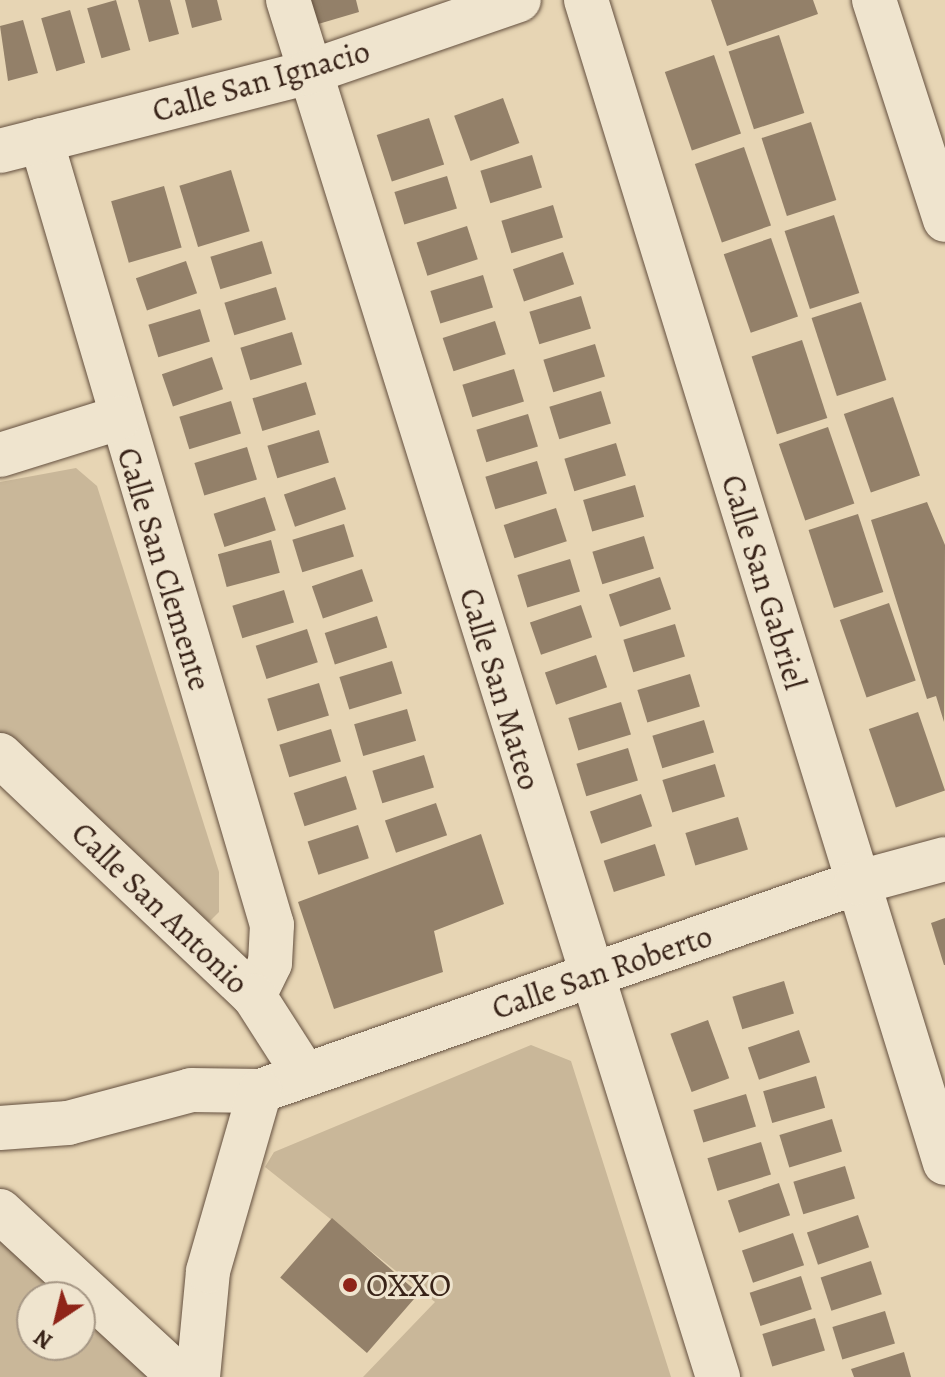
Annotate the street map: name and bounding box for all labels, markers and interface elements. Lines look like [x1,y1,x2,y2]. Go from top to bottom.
street label: Calle San Ignacio [148,32,374,130]
street label: Calle San Clemente [109,443,219,695]
street label: Calle San Gabriel [713,470,815,694]
street label: Calle San Mateo [451,584,549,794]
street label: Calle San Antonio [64,814,256,1002]
street label: Calle San Roberto [487,916,717,1028]
place label: OXXO [366,1266,451,1304]
marker: OXXO [341,1276,359,1294]
north arrow [16,1281,96,1361]
text: N [28,1322,59,1356]

